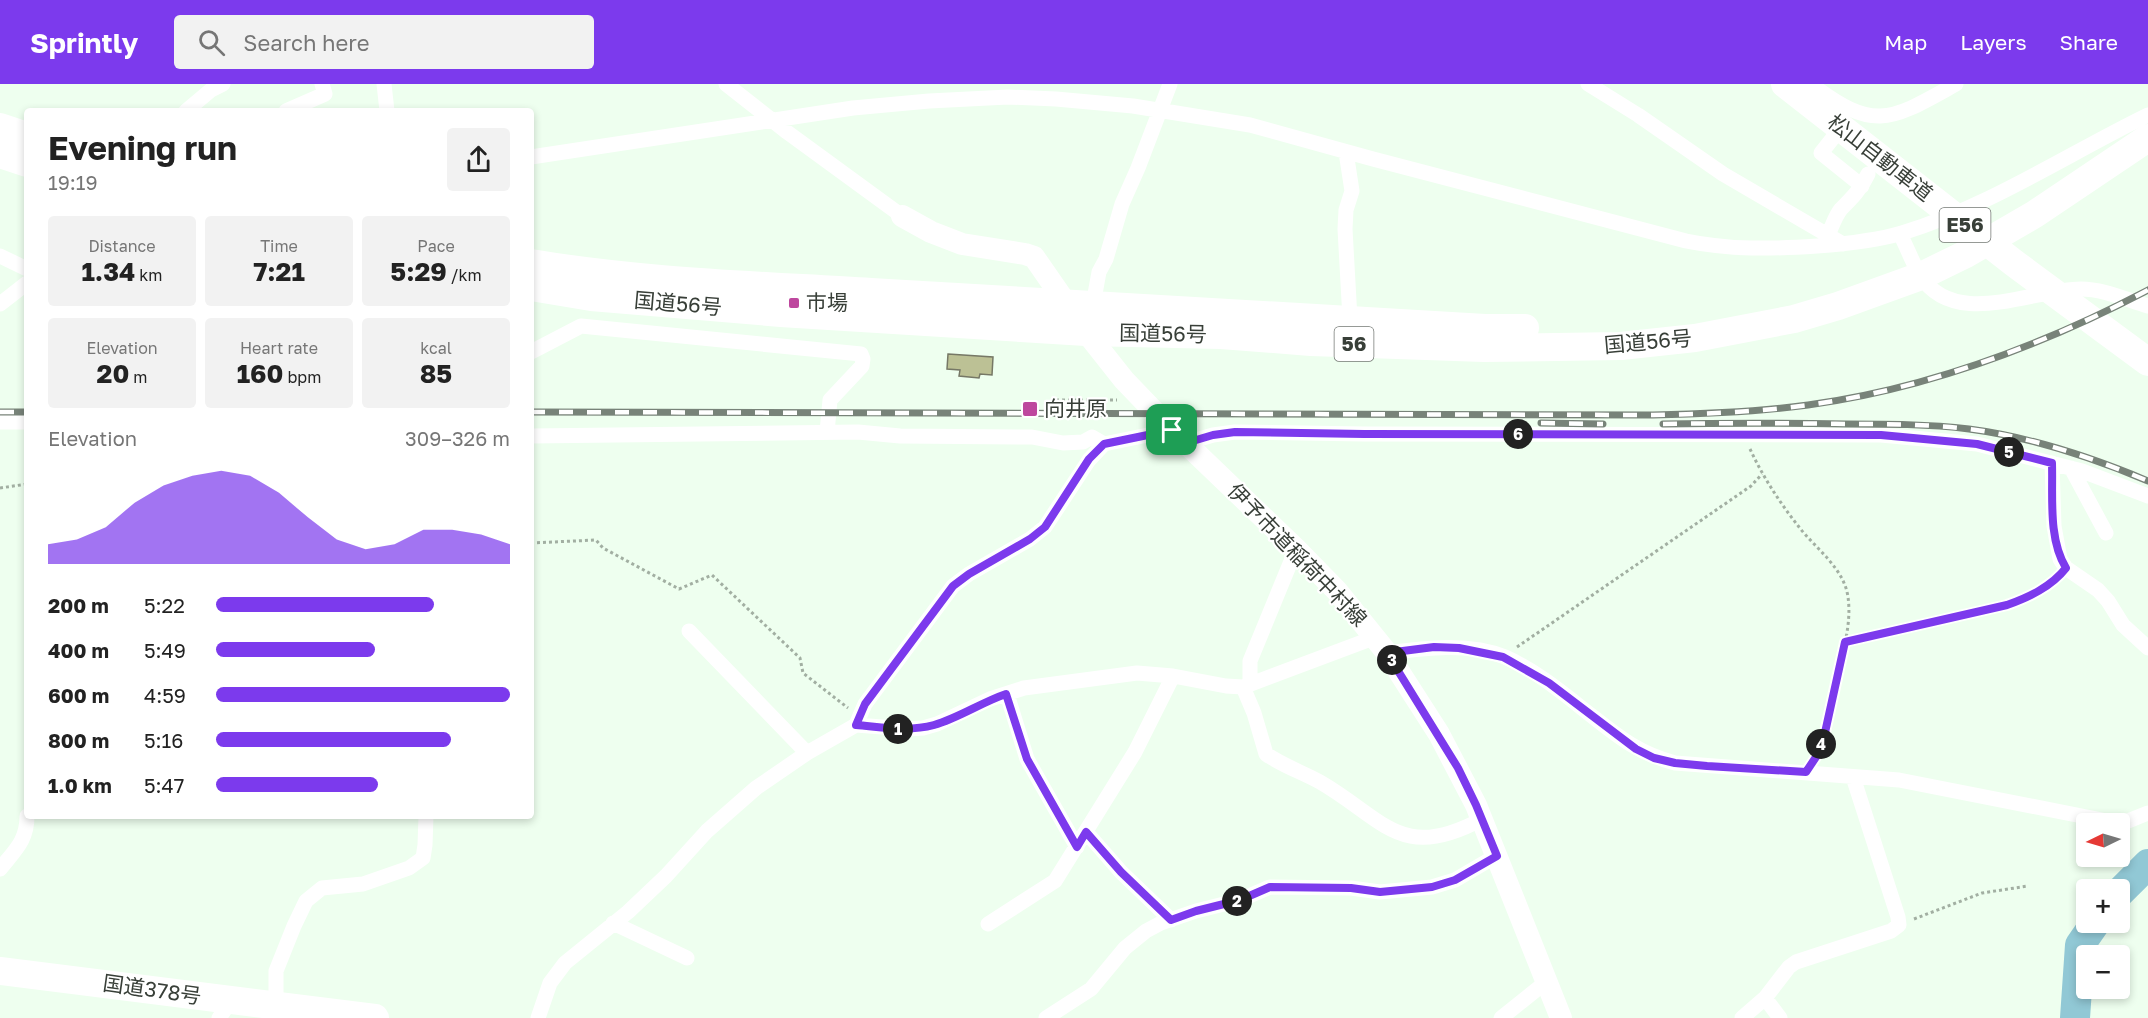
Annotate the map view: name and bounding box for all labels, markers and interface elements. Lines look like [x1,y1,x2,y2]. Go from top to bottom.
search box [174,15,594,69]
text: Sprintly [30,26,138,59]
icon: search [195,26,228,59]
text: Search here [243,29,369,56]
text: Map [1884,29,1927,55]
text: Layers [1960,29,2027,55]
text: Share [2060,29,2118,55]
street label: 松山自動車道 [1823,108,1938,206]
text: Evening run [48,128,237,167]
button: share [447,128,510,191]
text: 19:19 [48,170,98,194]
road number: E56 [1940,208,1990,242]
text: Distance [88,236,156,256]
text: Time [260,236,298,256]
text: Pace [417,236,455,256]
text: 1.34 [81,256,135,287]
text: 7:21 [253,256,305,287]
text: 5:29 [390,256,447,287]
text: km [135,265,163,285]
text: /km [447,265,482,285]
street label: 国道56号 [633,286,723,320]
place label: 市場 [806,289,848,315]
marker: 市場 [787,296,801,310]
street label: 国道56号 [1119,319,1207,347]
street label: 国道56号 [1603,324,1693,358]
road number: 56 [1334,327,1374,361]
text: Elevation [86,338,158,358]
text: Heart rate [240,338,318,358]
text: kcal [420,338,452,358]
text: 20 [97,358,129,389]
text: 160 [237,358,283,389]
text: 85 [420,358,452,389]
text: m [129,367,147,387]
text: bpm [283,367,321,387]
place label: 向井原 [1044,395,1107,421]
marker: 向井原 [1021,400,1039,418]
pin [1146,404,1197,455]
icon: arrive [1155,413,1188,446]
pin: 6 [1503,419,1533,449]
text: 6 [1513,424,1523,444]
text: Elevation [48,426,137,450]
text: 309–326 m [405,426,510,450]
pin: 5 [1994,437,2024,467]
text: 5 [2004,442,2014,462]
street label: 伊予市道稲荷中村線 [1223,477,1373,631]
text: 200 m [48,593,109,617]
text: 5:22 [144,593,185,617]
text: 400 m [48,638,109,662]
text: 5:49 [144,638,186,662]
pin: 3 [1377,645,1407,675]
text: 3 [1387,650,1397,670]
text: 600 m [48,683,109,707]
text: 4:59 [144,683,186,707]
pin: 1 [883,714,913,744]
text: 1 [894,719,902,739]
text: 800 m [48,728,109,752]
text: 5:16 [144,728,183,752]
pin: 4 [1806,729,1836,759]
text: 4 [1816,734,1826,754]
text: 1.0 km [48,773,112,797]
text: 5:47 [144,773,184,797]
north arrow [2076,813,2130,867]
map controls [2076,813,2130,999]
button: + [2076,879,2130,933]
pin: 2 [1222,886,1252,916]
text: 2 [1232,891,1242,911]
button: − [2076,945,2130,999]
street label: 国道378号 [101,969,203,1009]

